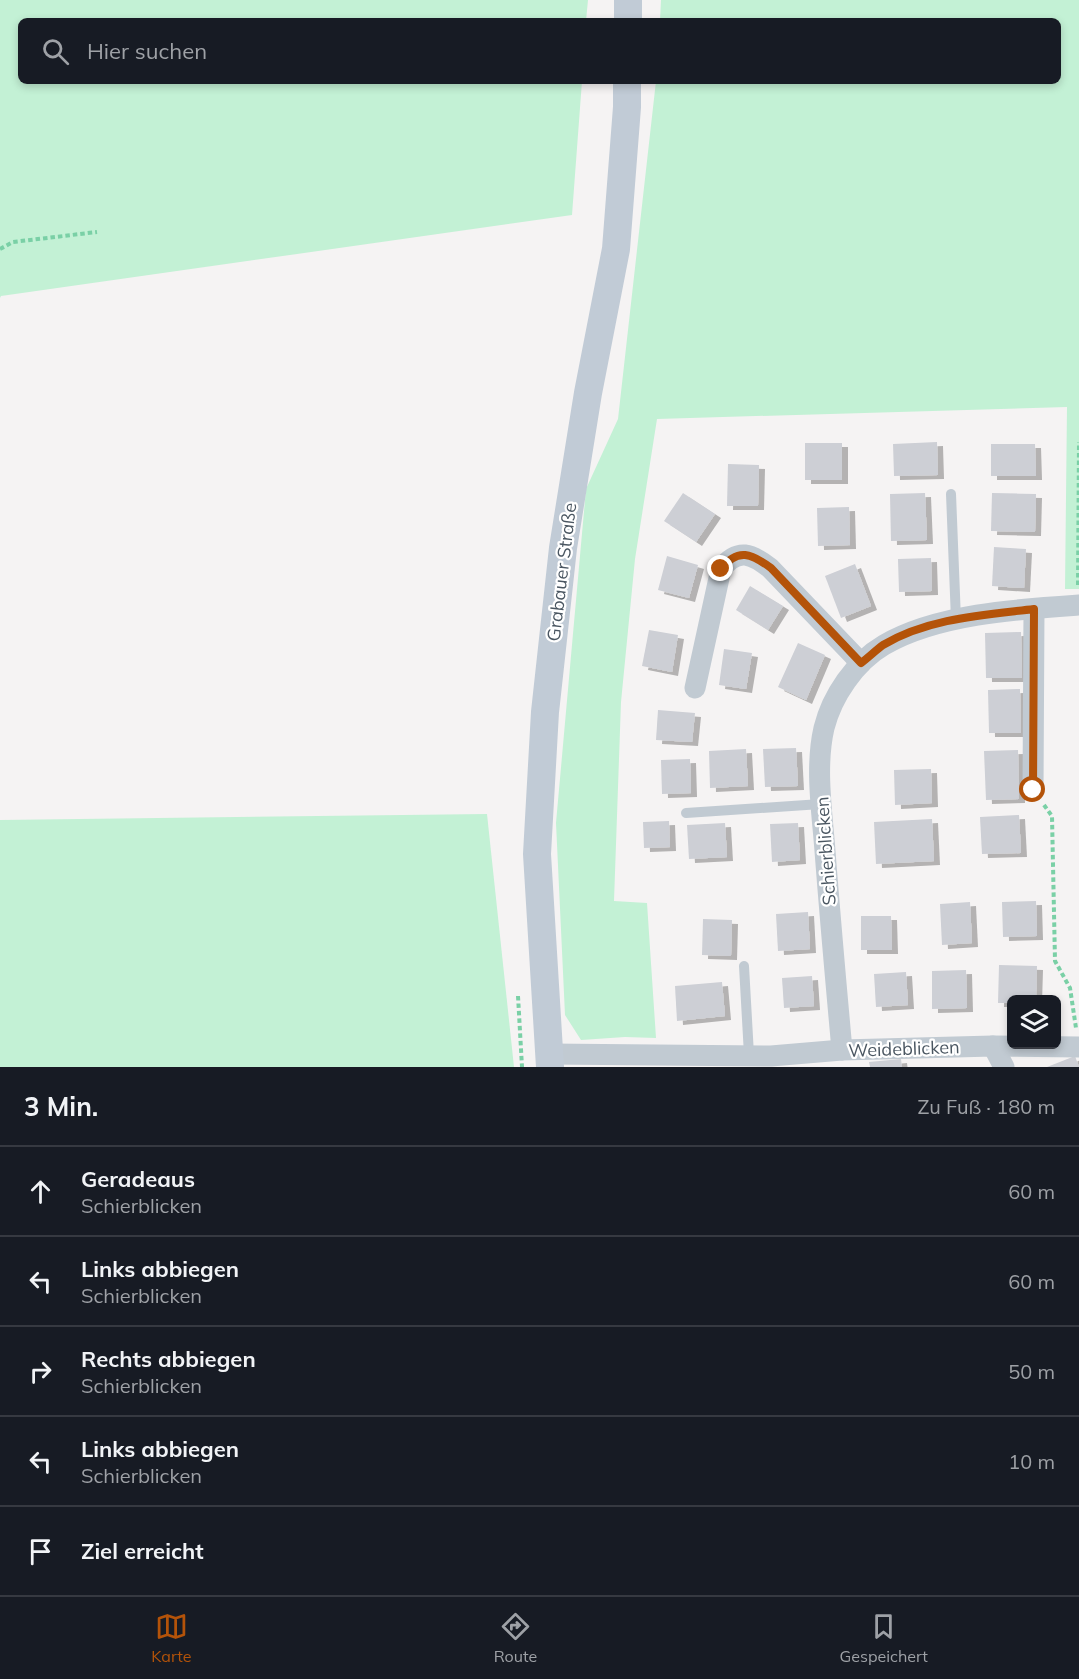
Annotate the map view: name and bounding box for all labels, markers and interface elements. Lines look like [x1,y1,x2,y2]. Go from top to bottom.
search box [18,18,1061,84]
icon: search [39,35,72,68]
text: Hier suchen [87,37,207,65]
street label: Grabauer Straße [542,501,581,642]
route end [707,555,733,581]
route start [1019,776,1045,802]
street label: Schierblicken [810,796,841,906]
map controls [1007,995,1061,1049]
button: layers [1007,995,1061,1049]
street label: Weideblicken [848,1035,960,1062]
text: 3 Min. [24,1090,98,1123]
text: Zu Fuß · 180 m [917,1094,1055,1119]
text: Geradeaus [81,1165,195,1193]
icon: ahead [24,1175,57,1208]
text: 60 m [1008,1179,1055,1204]
text: Schierblicken [81,1193,202,1218]
text: Links abbiegen [81,1255,239,1283]
icon: left [24,1265,57,1298]
text: 60 m [1008,1269,1055,1294]
text: Schierblicken [81,1283,202,1308]
text: Rechts abbiegen [81,1345,256,1373]
icon: right [24,1355,57,1388]
text: 50 m [1008,1359,1055,1384]
text: Schierblicken [81,1373,202,1398]
text: Links abbiegen [81,1435,239,1463]
icon: left [24,1445,57,1478]
text: 10 m [1008,1449,1055,1474]
text: Schierblicken [81,1463,202,1488]
icon: arrive [24,1535,57,1568]
text: Ziel erreicht [81,1537,204,1565]
tab: Karte [151,1610,191,1666]
tab: Route [494,1610,537,1666]
tab: Gespeichert [840,1610,928,1666]

